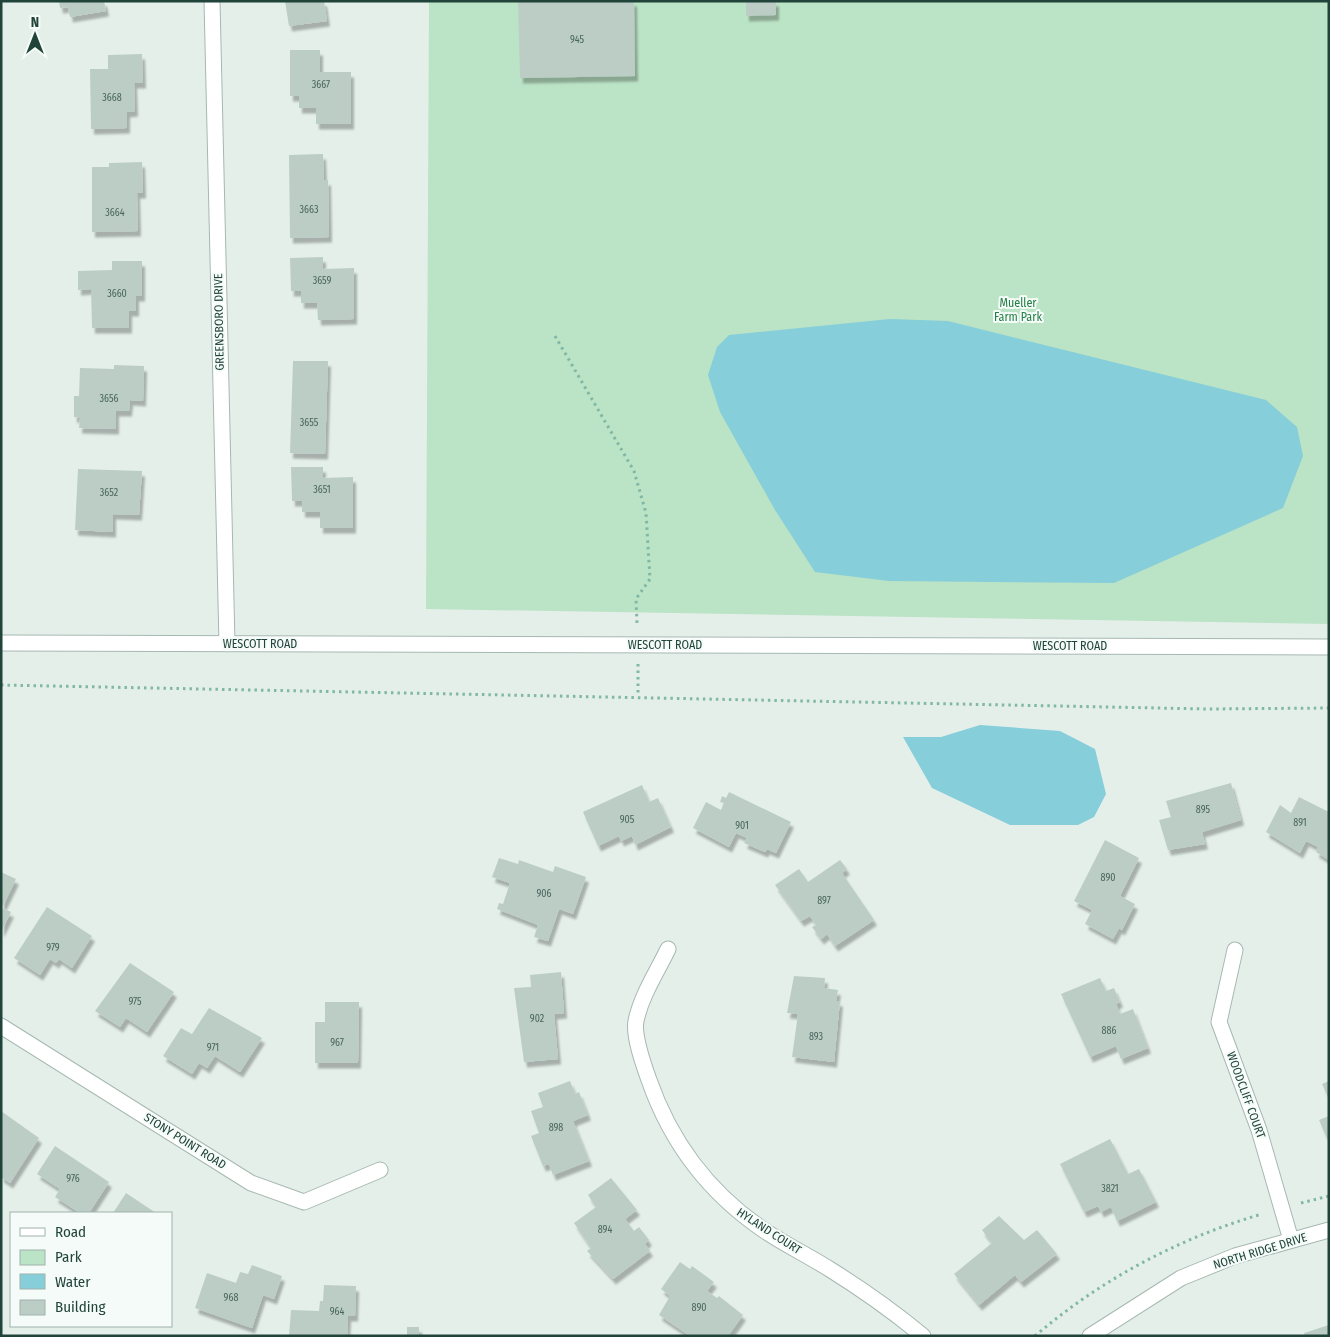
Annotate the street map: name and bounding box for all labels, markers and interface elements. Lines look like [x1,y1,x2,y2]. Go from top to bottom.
north arrow [10,10,60,60]
text: N [31,14,39,31]
house number: 945 [570,34,584,46]
house number: 3667 [312,79,330,91]
house number: 3668 [102,92,122,104]
house number: 3663 [300,204,319,216]
house number: 3664 [105,207,125,219]
street label: GREENSBORO DRIVE [211,273,227,371]
house number: 3659 [313,275,331,287]
house number: 3660 [107,288,127,300]
park label: Mueller Farm Park [994,296,1042,324]
house number: 3656 [100,393,119,405]
house number: 3655 [300,417,319,429]
house number: 3651 [313,484,331,496]
house number: 3652 [100,487,119,499]
street label: WESCOTT ROAD [223,637,297,651]
street label: WESCOTT ROAD [628,638,702,652]
street label: WESCOTT ROAD [1033,639,1107,653]
house number: 895 [1196,804,1211,816]
house number: 905 [620,814,635,826]
house number: 891 [1293,817,1307,829]
house number: 901 [735,820,749,832]
house number: 890 [1101,872,1115,884]
house number: 906 [536,888,552,900]
house number: 897 [817,895,831,907]
house number: 979 [46,942,60,954]
house number: 975 [128,996,142,1008]
house number: 902 [530,1013,545,1025]
house number: 886 [1102,1025,1117,1037]
house number: 893 [809,1031,824,1043]
house number: 967 [330,1037,344,1049]
house number: 971 [207,1042,219,1054]
street label: WOODCLIFF COURT [1224,1050,1268,1141]
street label: STONY POINT ROAD [141,1110,229,1172]
house number: 898 [549,1122,563,1134]
house number: 976 [66,1173,80,1185]
house number: 3821 [1101,1183,1119,1195]
street label: HYLAND COURT [734,1205,804,1257]
legend [10,1212,172,1327]
text: Road [55,1223,86,1241]
house number: 894 [598,1224,612,1236]
street label: NORTH RIDGE DRIVE [1211,1230,1309,1272]
text: Park [55,1248,82,1266]
text: Water [55,1273,91,1291]
house number: 968 [224,1292,238,1304]
text: Building [55,1298,106,1316]
house number: 890 [692,1302,706,1314]
house number: 964 [330,1306,344,1318]

